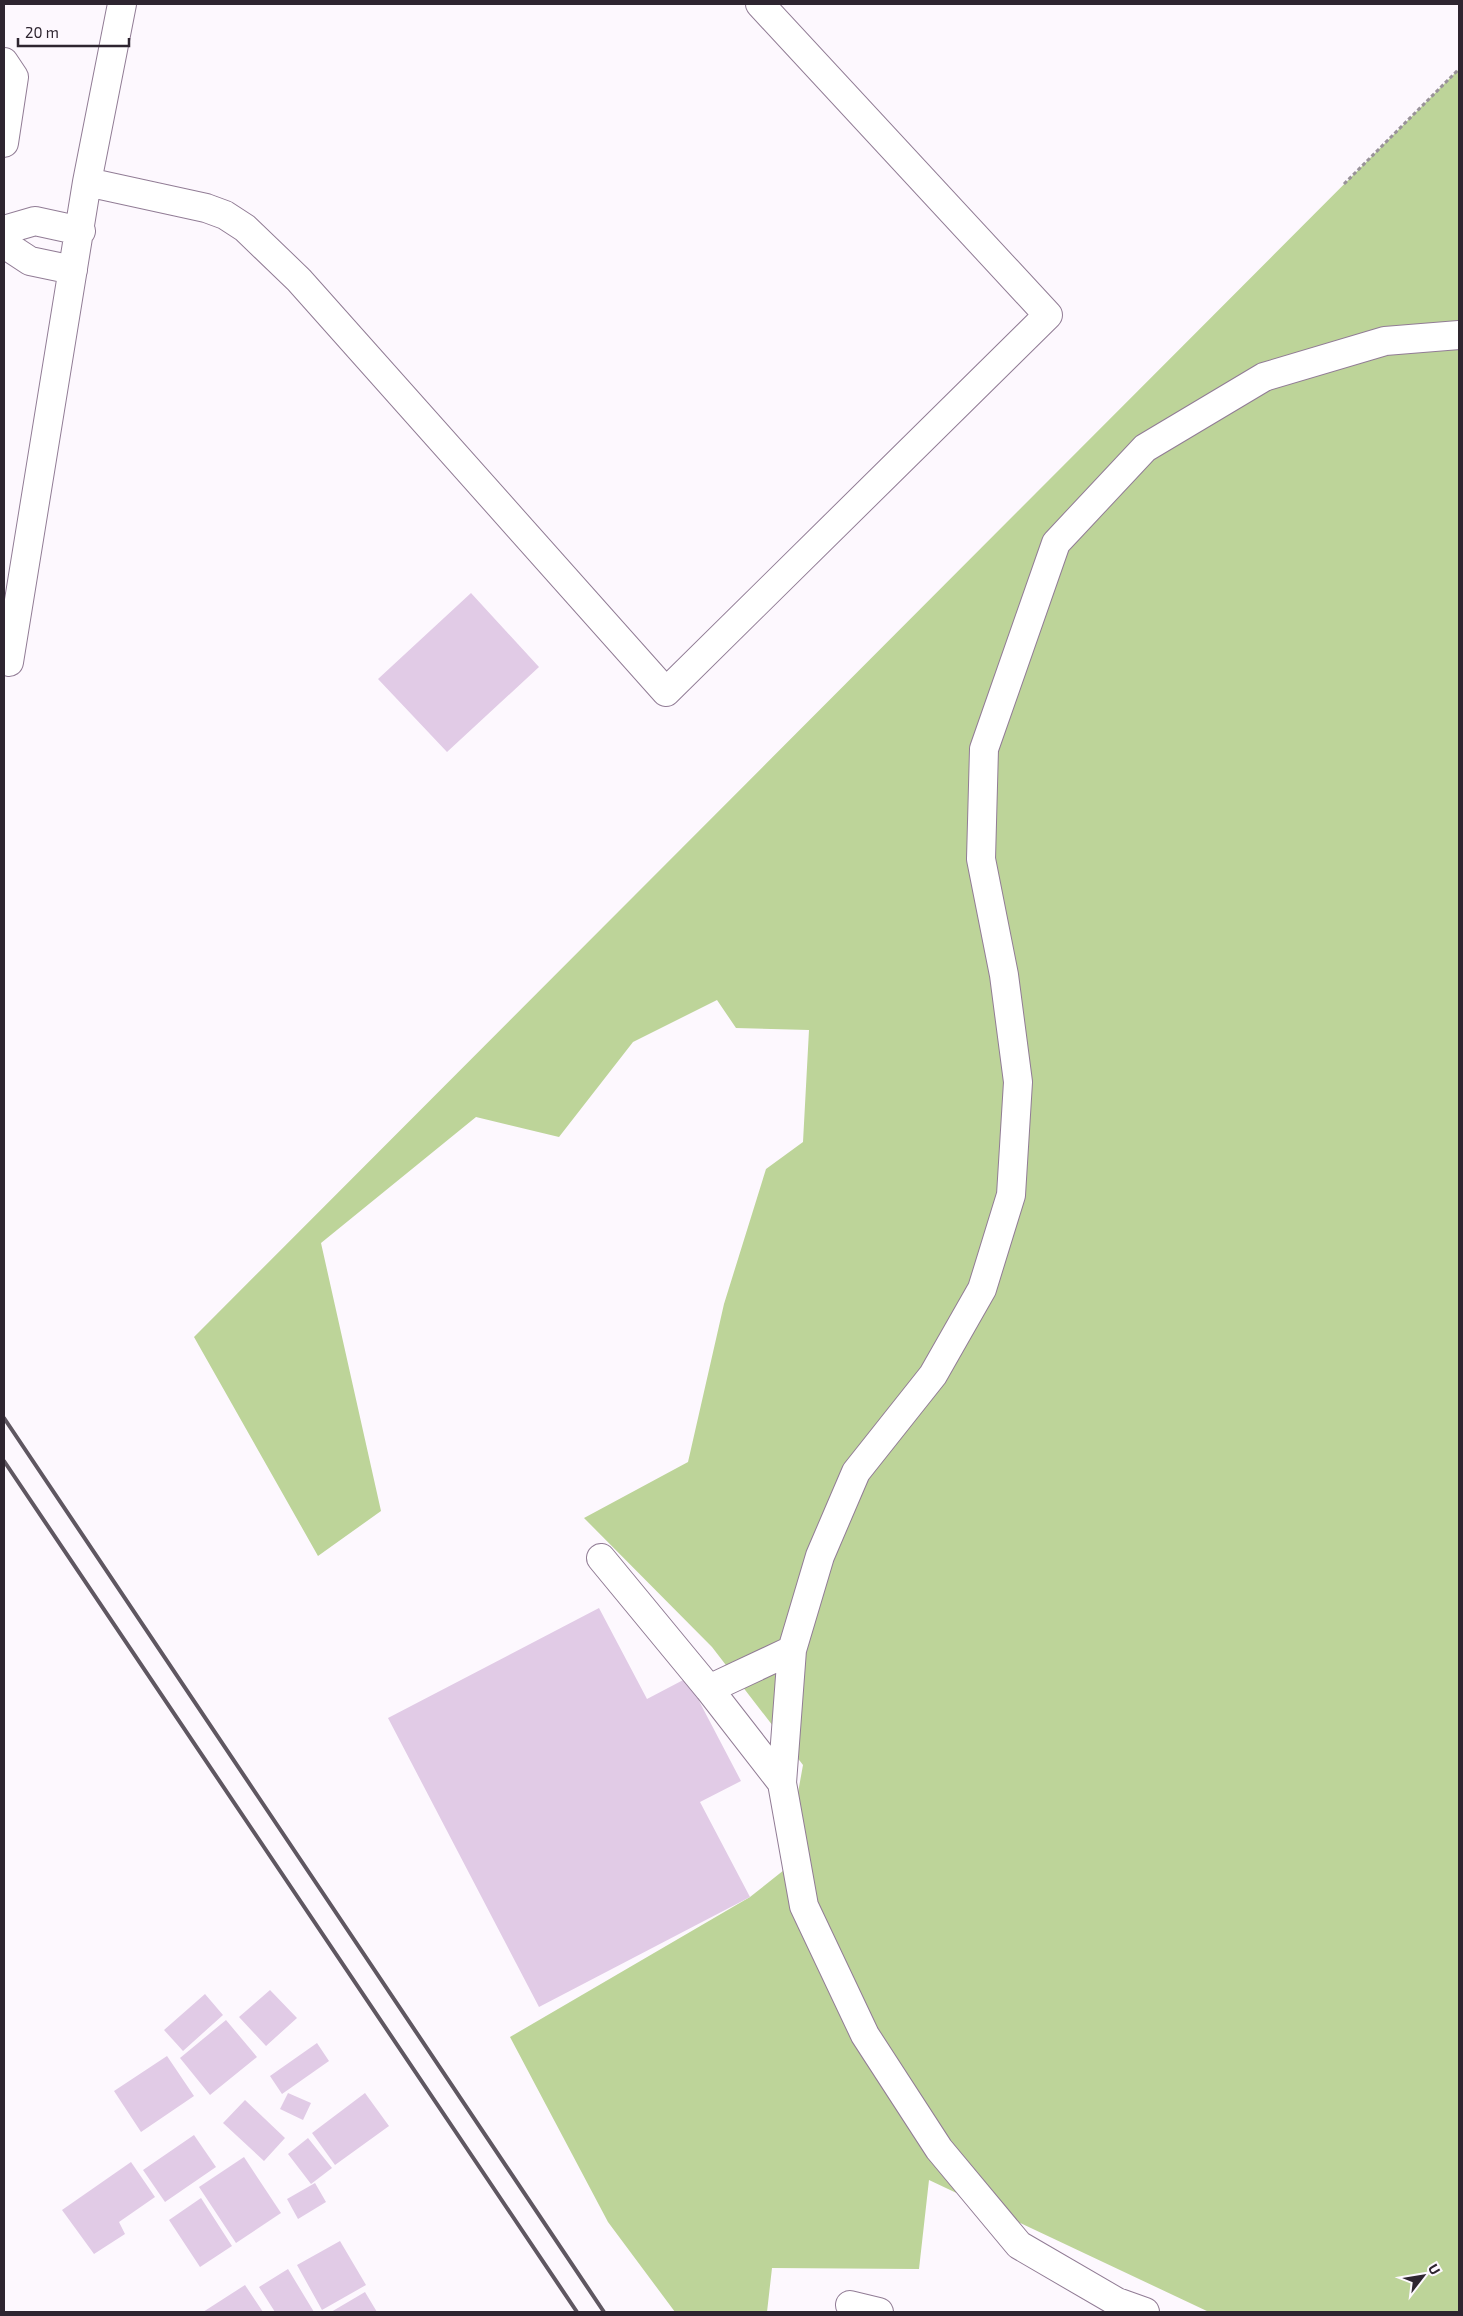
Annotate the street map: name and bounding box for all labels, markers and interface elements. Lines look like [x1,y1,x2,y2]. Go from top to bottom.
scale bar [18,15,129,47]
text: 20 m [25,23,59,41]
north arrow [1398,2251,1448,2301]
text: U [1425,2261,1444,2278]

